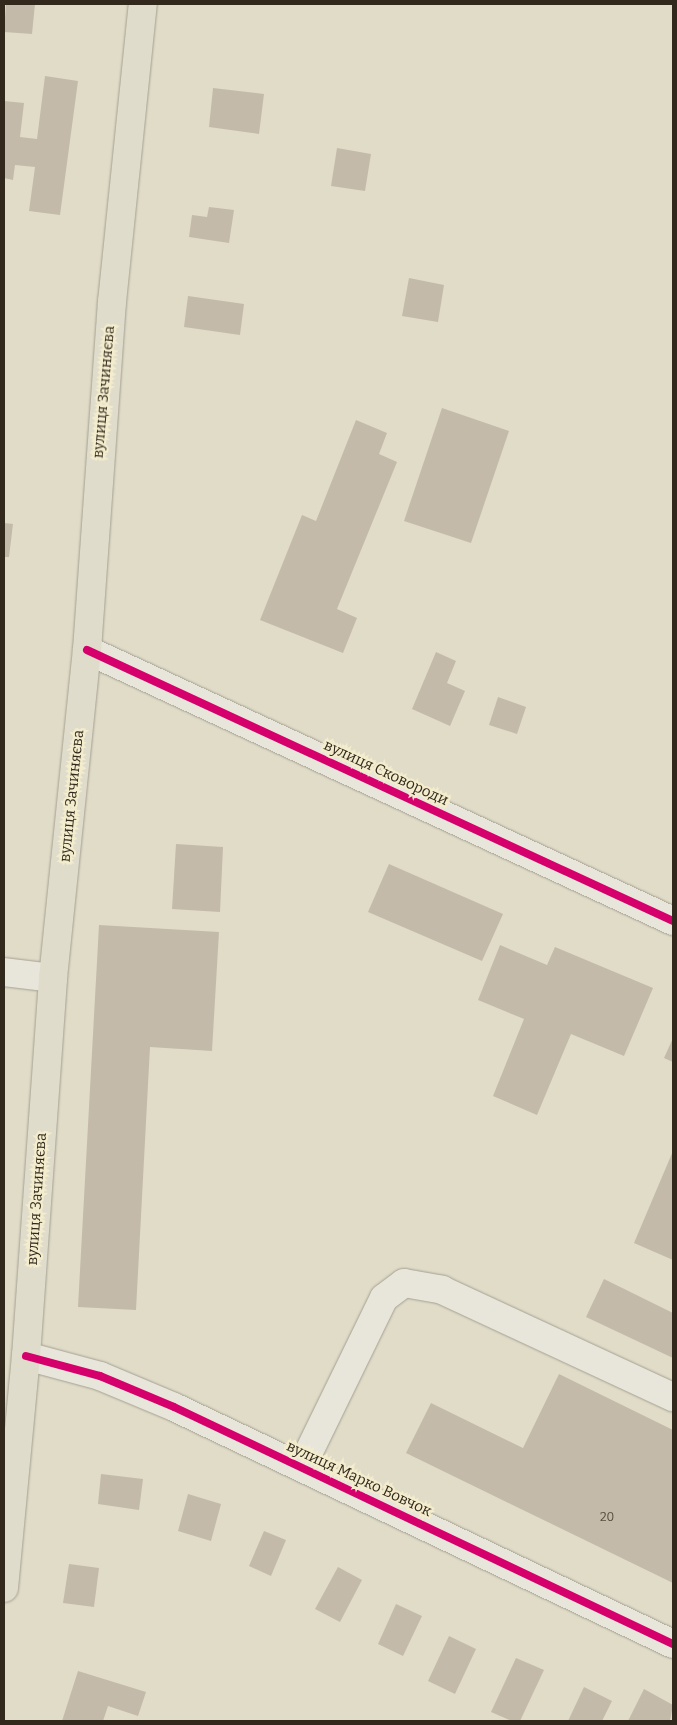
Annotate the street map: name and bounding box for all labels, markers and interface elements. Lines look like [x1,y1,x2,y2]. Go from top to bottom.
street label: вулиця Зачиняєва [89,325,119,459]
street label: вулиця Зачиняєва [56,729,88,863]
street label: вулиця Сковороди [321,736,451,810]
street label: вулиця Зачиняєва [23,1132,51,1266]
street label: вулиця Марко Вовчок [284,1437,434,1521]
house number: 20 [600,1511,614,1525]

